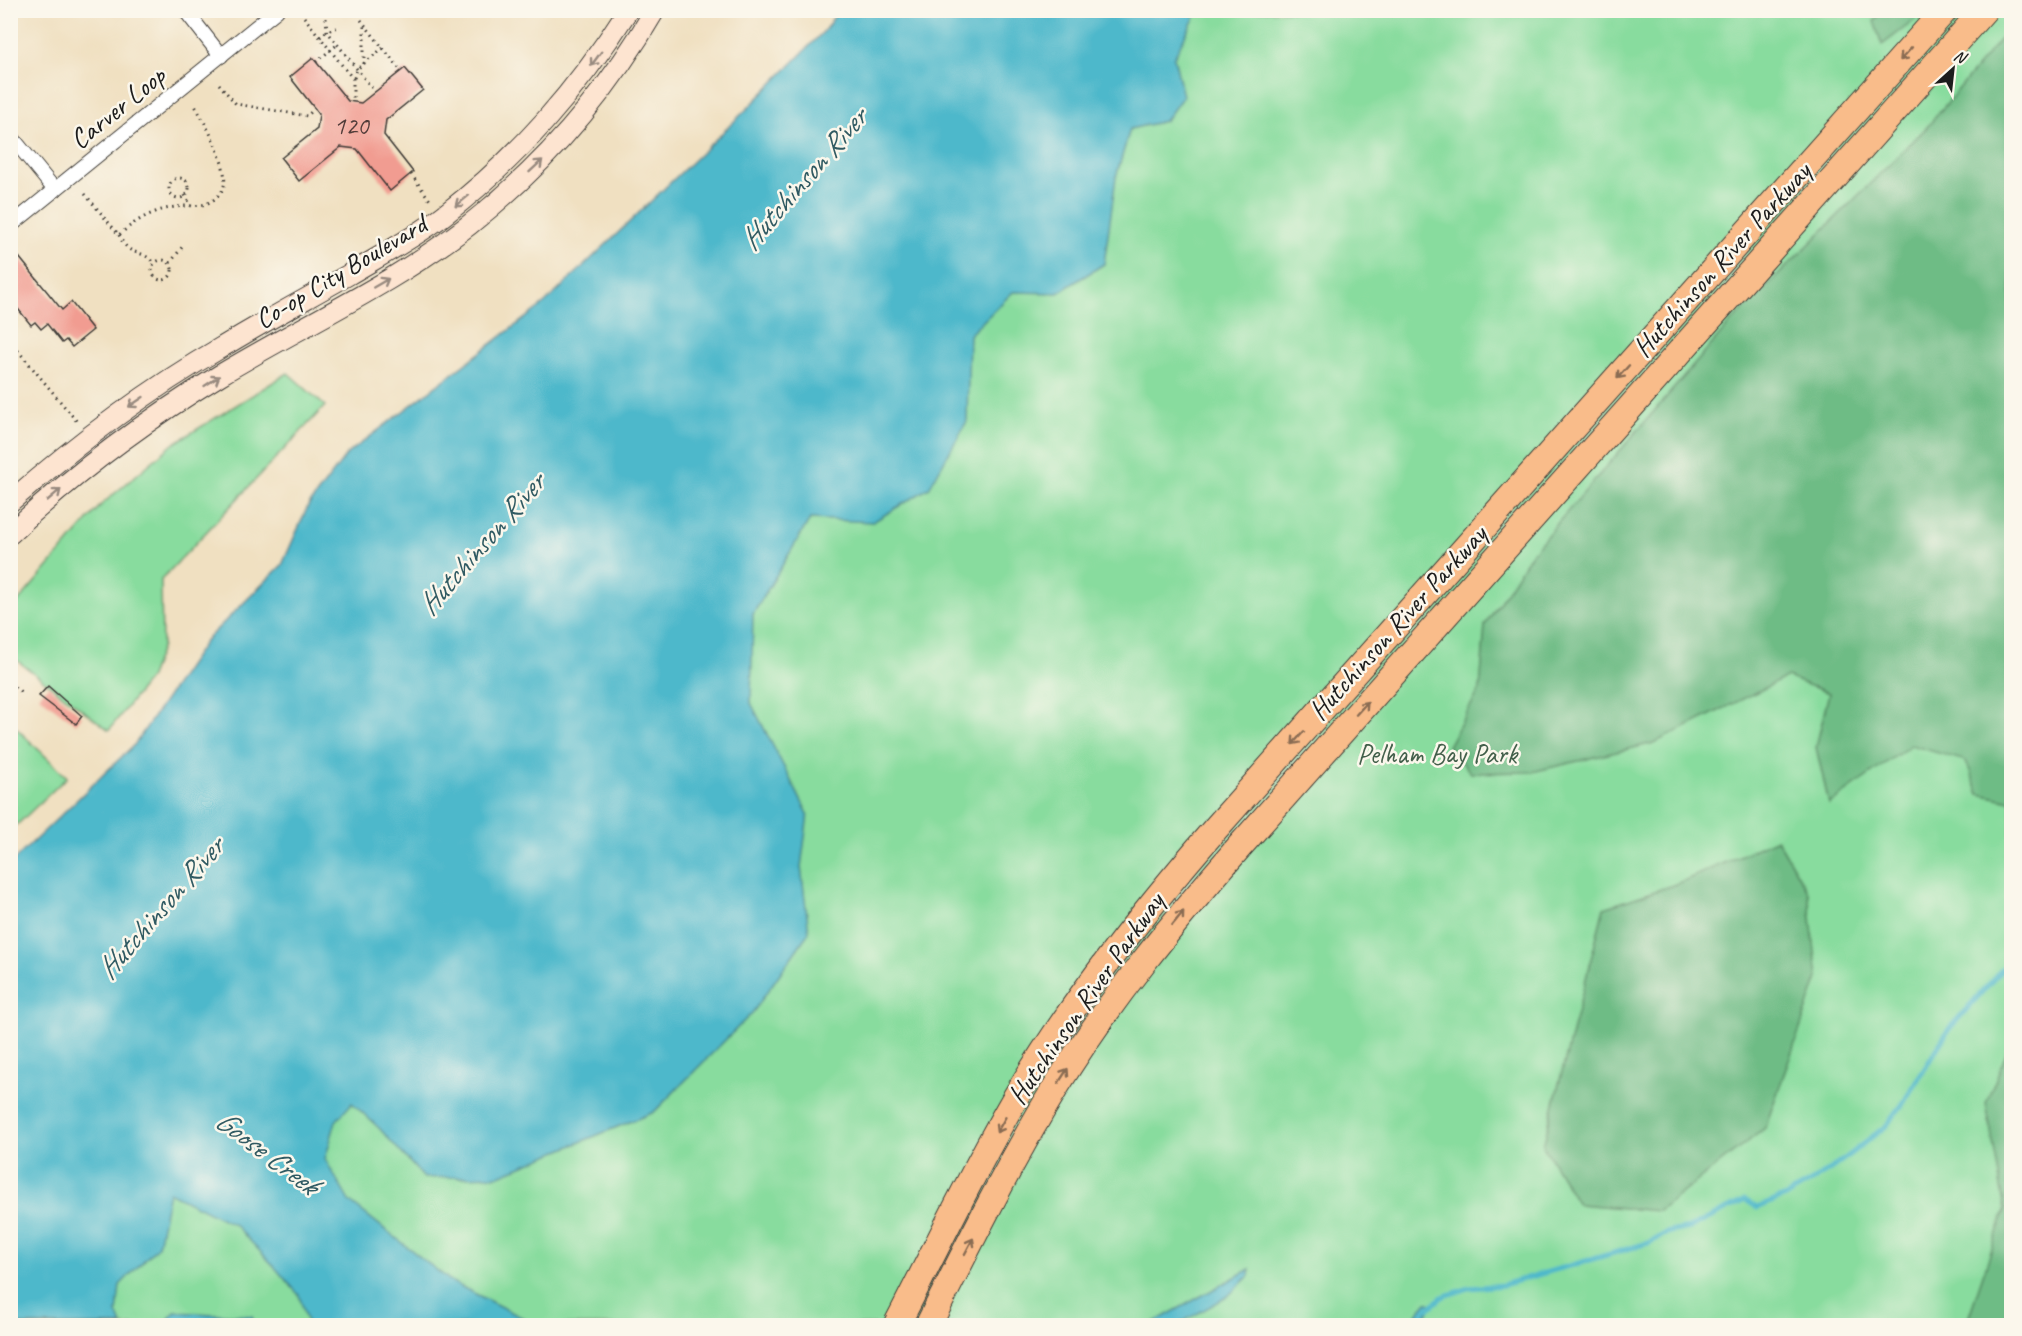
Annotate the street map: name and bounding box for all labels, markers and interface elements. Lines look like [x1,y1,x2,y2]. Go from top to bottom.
north arrow [1923,39,1983,99]
text: N [1950,45,1971,69]
one-way arrow [1899,46,1913,61]
one-way arrow [590,51,602,67]
street label: Carver Loop [62,57,173,157]
water label: Hutchinson River [731,97,878,258]
house number: 120 [333,109,371,142]
street label: Hutchinson River Parkway [1625,153,1820,364]
one-way arrow [528,159,543,173]
one-way arrow [454,194,470,207]
street label: Co-op City Boulevard [248,204,436,336]
one-way arrow [372,277,389,289]
one-way arrow [1616,365,1630,380]
one-way arrow [203,374,220,386]
one-way arrow [128,396,144,408]
water label: Hutchinson River [409,462,556,623]
one-way arrow [46,488,61,502]
street label: Hutchinson River Parkway [1301,516,1496,727]
one-way arrow [1355,701,1369,716]
one-way arrow [1291,730,1305,745]
park label: Pelham Bay Park [1357,736,1519,771]
water label: Hutchinson River [88,826,235,987]
street label: Hutchinson River Parkway [999,884,1173,1111]
one-way arrow [1171,911,1185,926]
one-way arrow [1057,1067,1070,1084]
water label: Goose Creek [208,1101,331,1207]
one-way arrow [994,1116,1006,1133]
one-way arrow [963,1238,975,1255]

